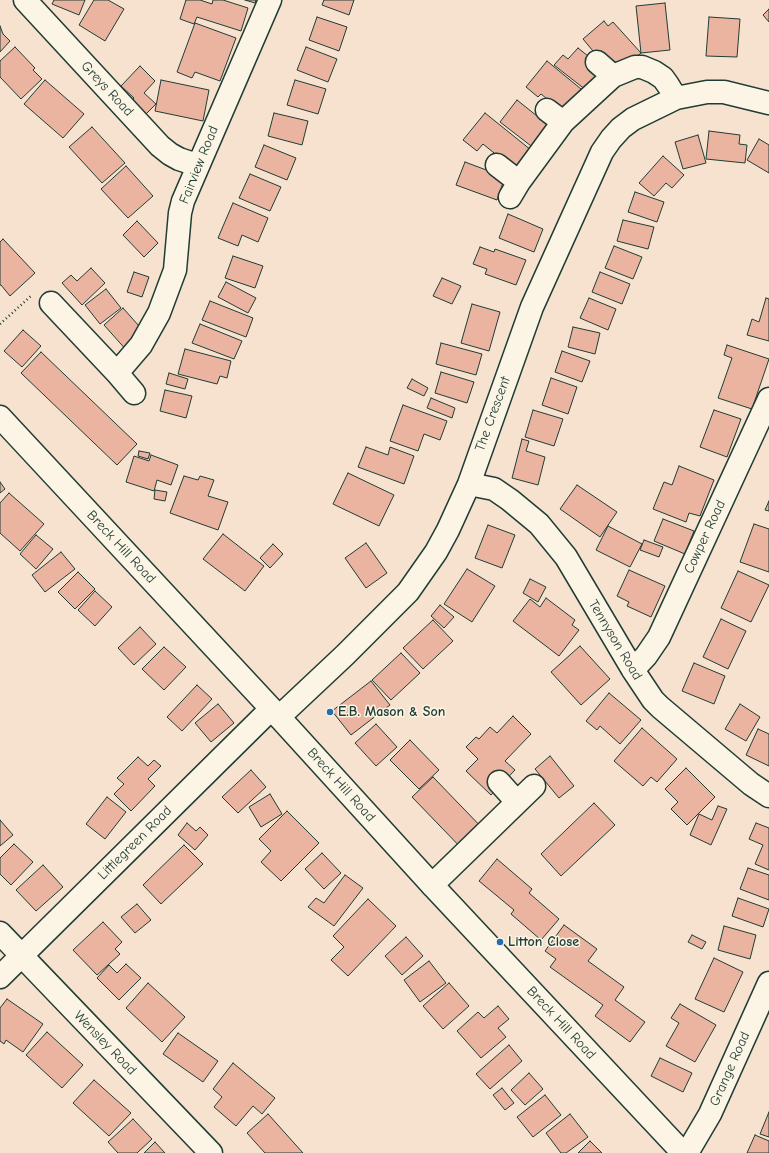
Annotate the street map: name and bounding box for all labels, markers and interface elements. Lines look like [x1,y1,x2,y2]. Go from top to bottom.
street label: Greys Road [77,58,137,120]
street label: Fairview Road [176,124,222,206]
street label: The Crescent [472,374,514,454]
street label: Cowper Road [681,498,729,576]
street label: Breck Hill Road [83,507,159,587]
street label: Tennyson Road [584,597,646,683]
place label: E.B. Mason & Son [338,704,445,720]
marker: E.B. Mason & Son [325,707,335,717]
street label: Breck Hill Road [303,745,379,825]
street label: Littlegreen Road [95,803,175,883]
place label: Litton Close [508,934,579,950]
marker: Litton Close [495,937,505,947]
street label: Breck Hill Road [523,983,599,1063]
street label: Wensley Road [70,1007,140,1079]
street label: Grange Road [706,1029,754,1109]

